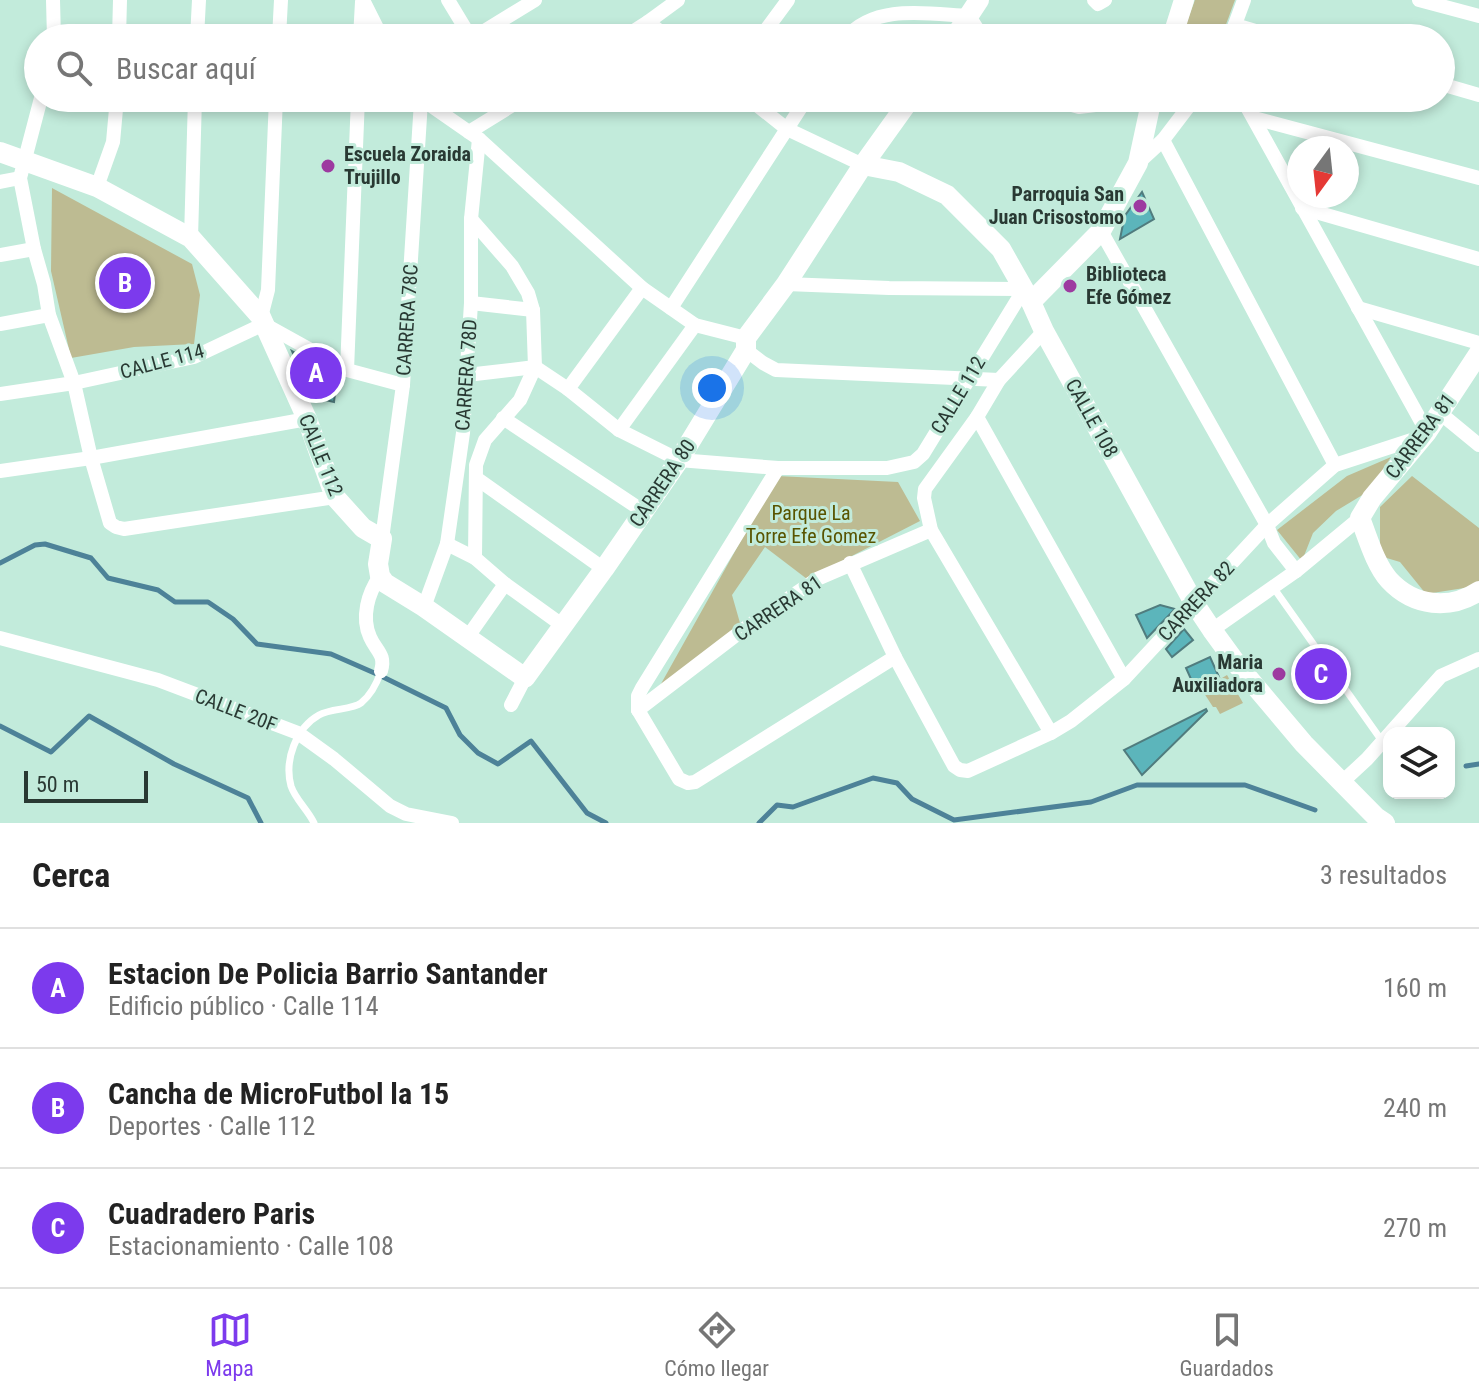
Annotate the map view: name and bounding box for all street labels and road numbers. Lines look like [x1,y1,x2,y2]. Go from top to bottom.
street label: CARRERA 78C [391,263,423,377]
street label: CARRERA 78D [450,318,482,432]
street label: CALLE 114 [117,338,207,384]
street label: CALLE 112 [926,352,991,438]
street label: CALLE 108 [1061,375,1123,461]
street label: CARRERA 81 [1380,389,1460,483]
street label: CALLE 112 [294,411,348,500]
street label: CARRERA 80 [624,435,700,531]
street label: CARRERA 82 [1153,556,1239,646]
street label: CARRERA 81 [730,570,826,646]
street label: CALLE 20F [192,683,280,737]

